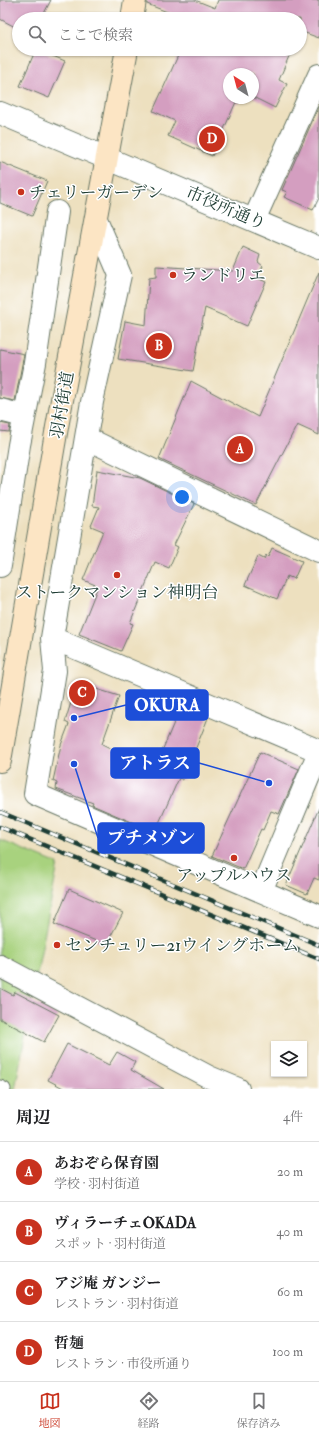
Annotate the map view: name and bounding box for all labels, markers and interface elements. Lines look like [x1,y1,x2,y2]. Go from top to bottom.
search box [12,12,307,56]
icon: search [26,23,48,45]
text: ここで検索 [58,26,133,45]
north arrow [223,68,259,104]
pin: D [199,124,225,154]
place label: チェリーガーデン [29,182,164,203]
street label: 市役所通り [183,182,269,234]
marker: チェリーガーデン [16,187,26,197]
place label: ランドリエ [181,265,266,286]
marker: ランドリエ [168,270,178,280]
pin: B [146,331,172,361]
street label: 羽村街道 [46,370,78,440]
pin: A [227,434,253,464]
your location [172,487,192,507]
marker: ストークマンション神明台 [112,570,122,580]
place label: ストークマンション神明台 [15,582,219,603]
pin: C [69,678,95,708]
callout: OKURA [126,690,208,720]
text: OKURA [134,694,201,717]
callout: アトラス [111,748,199,778]
text: アトラス [119,752,191,775]
callout: プチメゾン [98,823,204,853]
text: プチメゾン [107,827,195,850]
marker: アップルハウス [229,853,239,863]
place label: アップルハウス [176,865,292,886]
place label: センチュリー21ウイングホーム [65,935,299,956]
marker: センチュリー21ウイングホーム [52,940,62,950]
map controls [271,1041,307,1077]
button: layers [271,1041,307,1077]
text: 周辺 [16,1107,50,1128]
text: 4件 [283,1109,303,1125]
text: あおぞら保育園 [54,1154,159,1173]
text: A [25,1164,33,1180]
text: 20 m [277,1164,303,1180]
text: 学校 · 羽村街道 [54,1176,140,1192]
text: ヴィラーチェOKADA [54,1214,196,1233]
text: B [25,1224,33,1240]
text: 40 m [277,1224,303,1240]
text: スポット · 羽村街道 [54,1236,166,1252]
text: アジ庵 ガンジー [54,1274,161,1293]
text: C [24,1284,34,1300]
text: 60 m [277,1284,303,1300]
text: レストラン · 羽村街道 [54,1296,179,1312]
text: 哲麺 [54,1334,84,1353]
text: D [24,1344,34,1360]
text: 100 m [272,1344,303,1360]
text: レストラン · 市役所通り [54,1356,192,1372]
tab: 地図 [39,1390,61,1430]
tab: 経路 [138,1390,160,1430]
tab: 保存済み [237,1390,281,1430]

